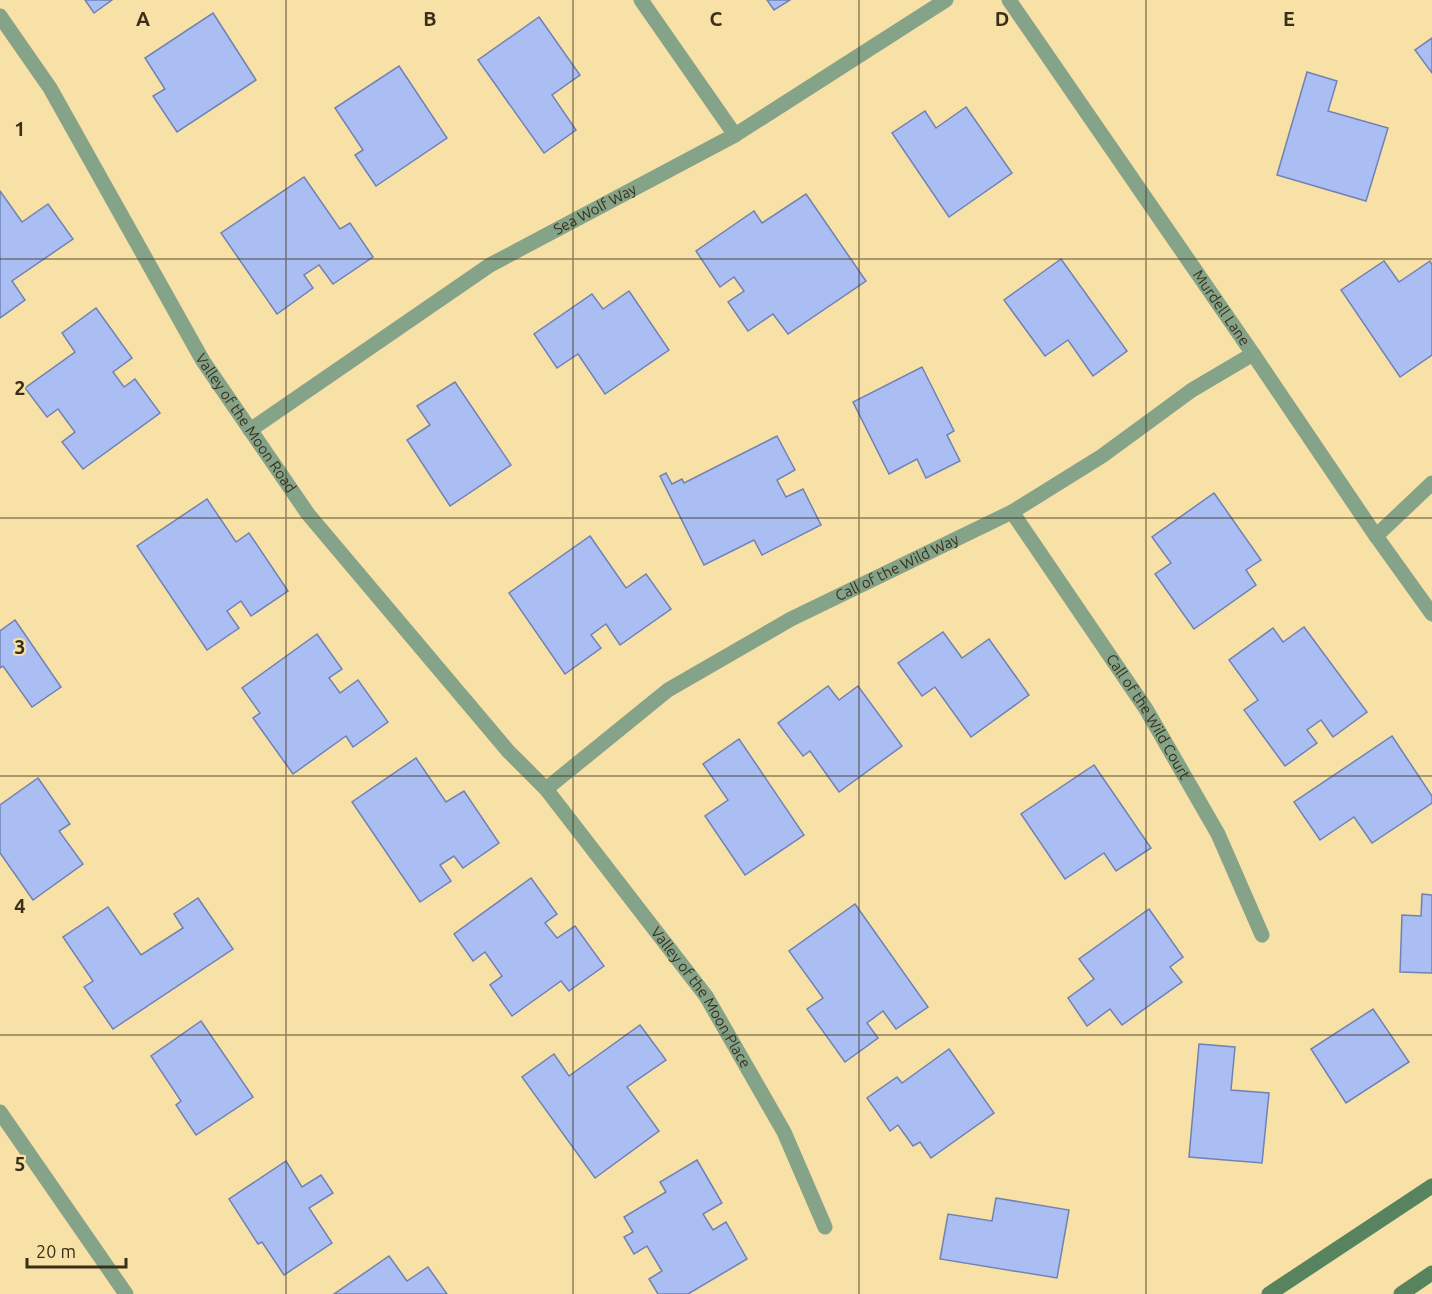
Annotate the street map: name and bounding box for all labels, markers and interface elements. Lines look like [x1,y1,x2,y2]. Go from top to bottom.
text: A [136,7,150,30]
text: B [423,7,437,30]
text: C [710,7,723,30]
text: D [995,7,1009,30]
text: E [1283,7,1295,30]
text: 1 [14,117,26,140]
street label: Sea Wolf Way [550,180,639,238]
street label: Murdell Lane [1190,267,1254,349]
street label: Valley of the Moon Road [192,350,300,496]
text: 2 [14,376,26,399]
street label: Call of the Wild Way [832,530,961,604]
text: 3 [14,635,26,658]
street label: Call of the Wild Court [1103,651,1194,782]
text: 4 [14,894,26,917]
street label: Valley of the Moon Place [648,923,754,1071]
text: 5 [14,1152,26,1175]
scale bar [27,1231,126,1269]
text: 20 m [36,1241,76,1261]

